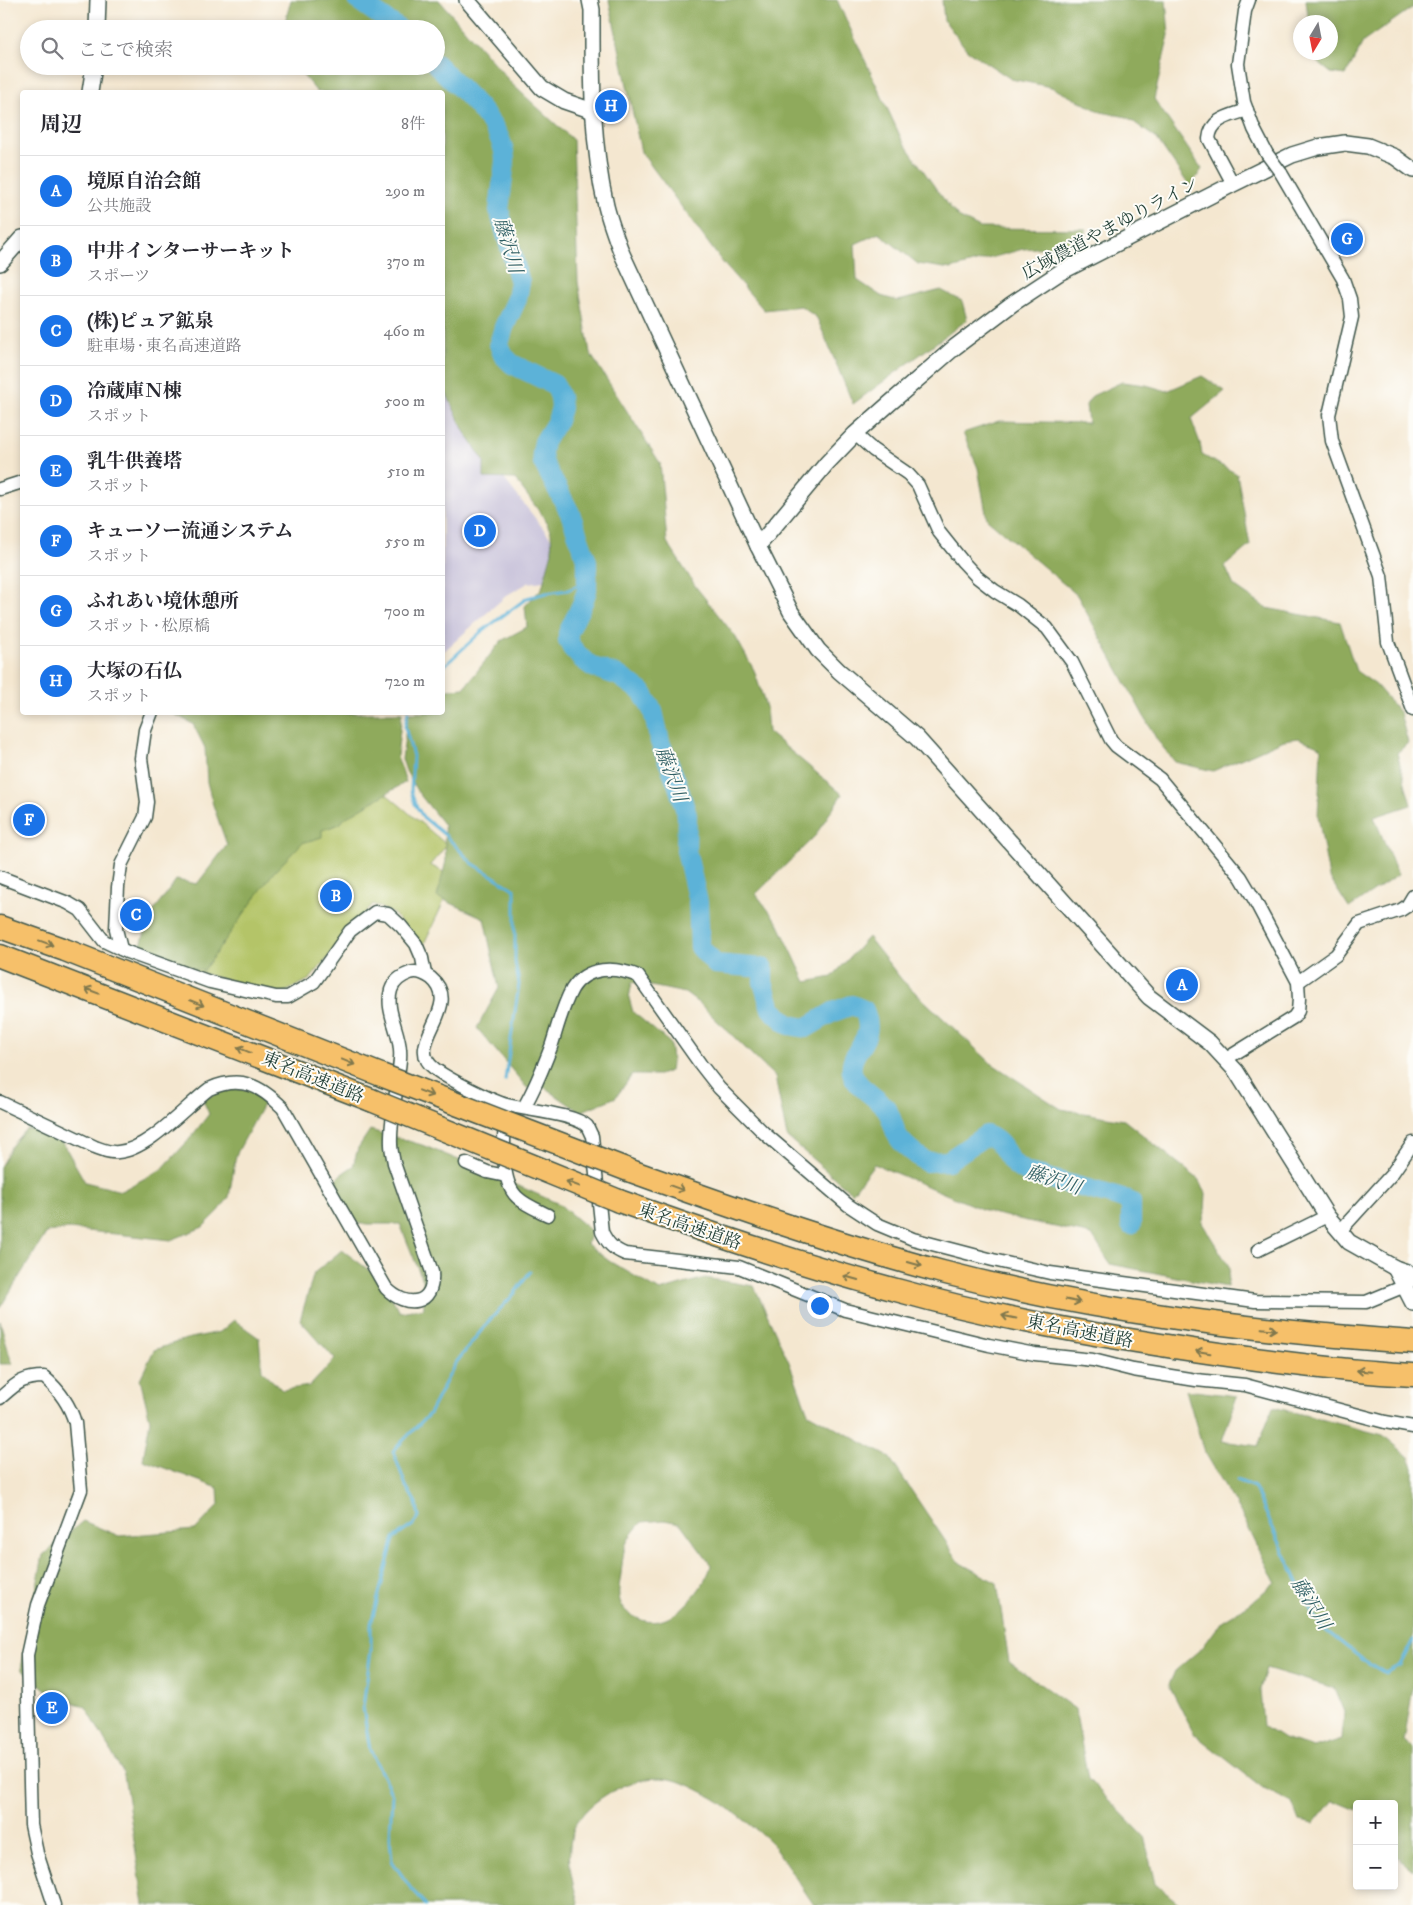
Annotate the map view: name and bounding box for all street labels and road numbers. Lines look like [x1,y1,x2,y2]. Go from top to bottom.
street label: 広域農道やまゆりライン [1018,173,1203,285]
street label: 東名高速道路 [258,1047,367,1108]
street label: 東名高速道路 [635,1199,744,1255]
street label: 東名高速道路 [1025,1311,1135,1353]

